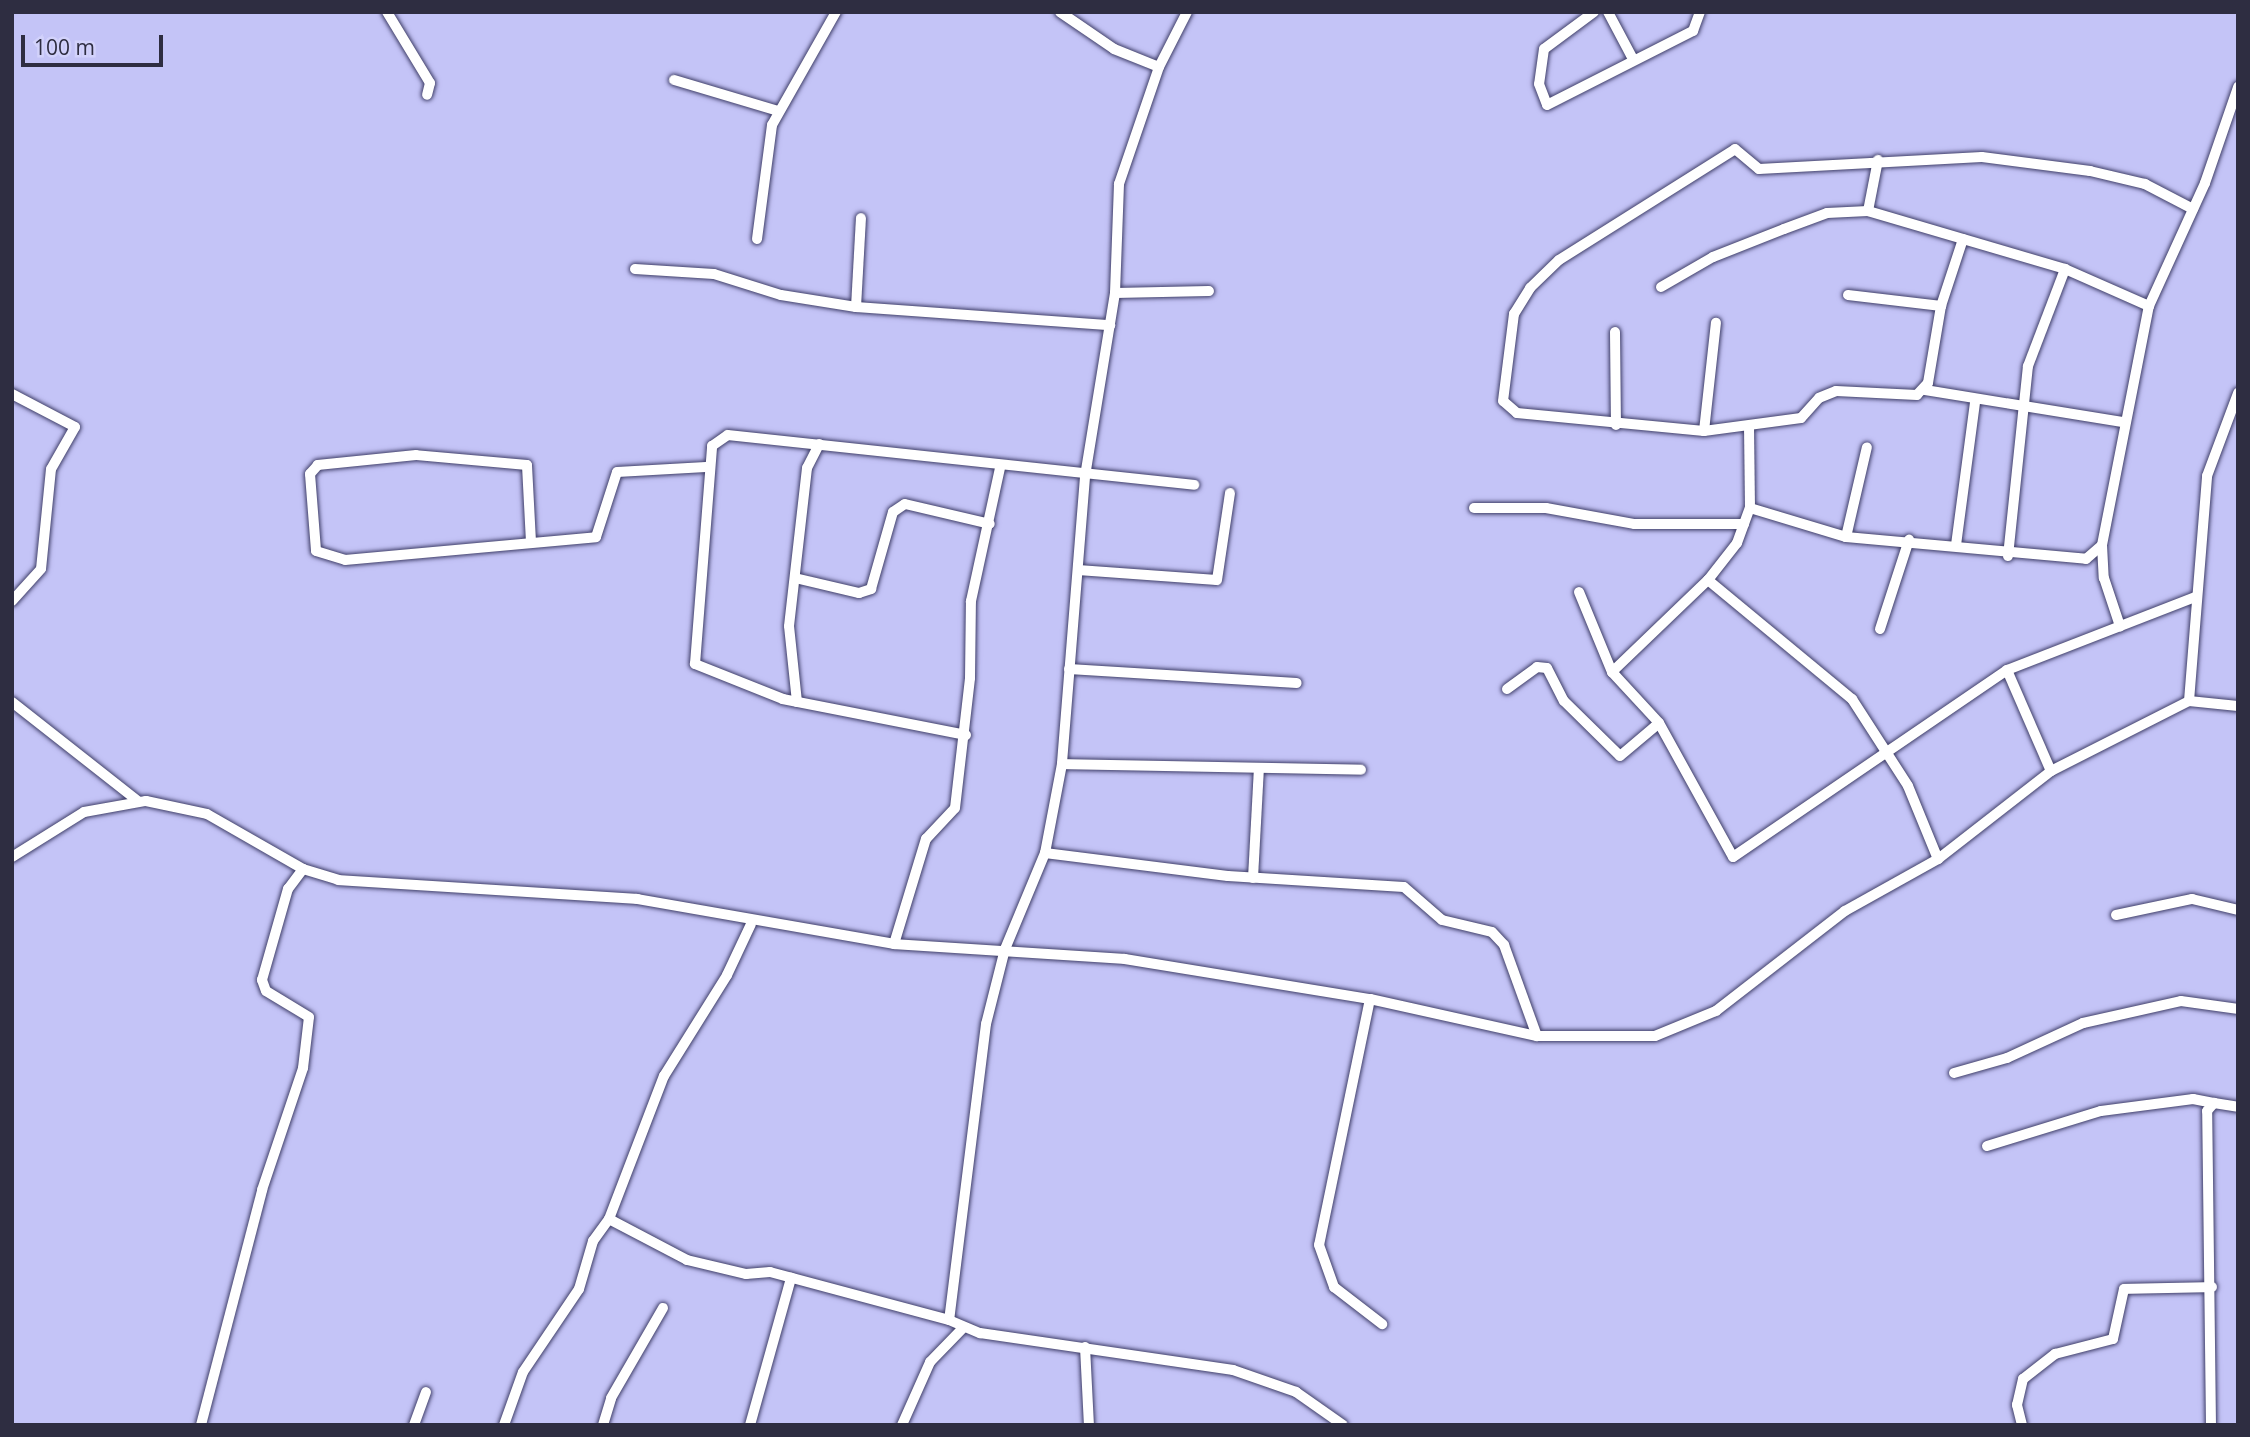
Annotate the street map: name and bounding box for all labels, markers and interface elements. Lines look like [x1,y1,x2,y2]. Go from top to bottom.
scale bar [24,21,166,65]
text: 100 m [34,33,95,61]

